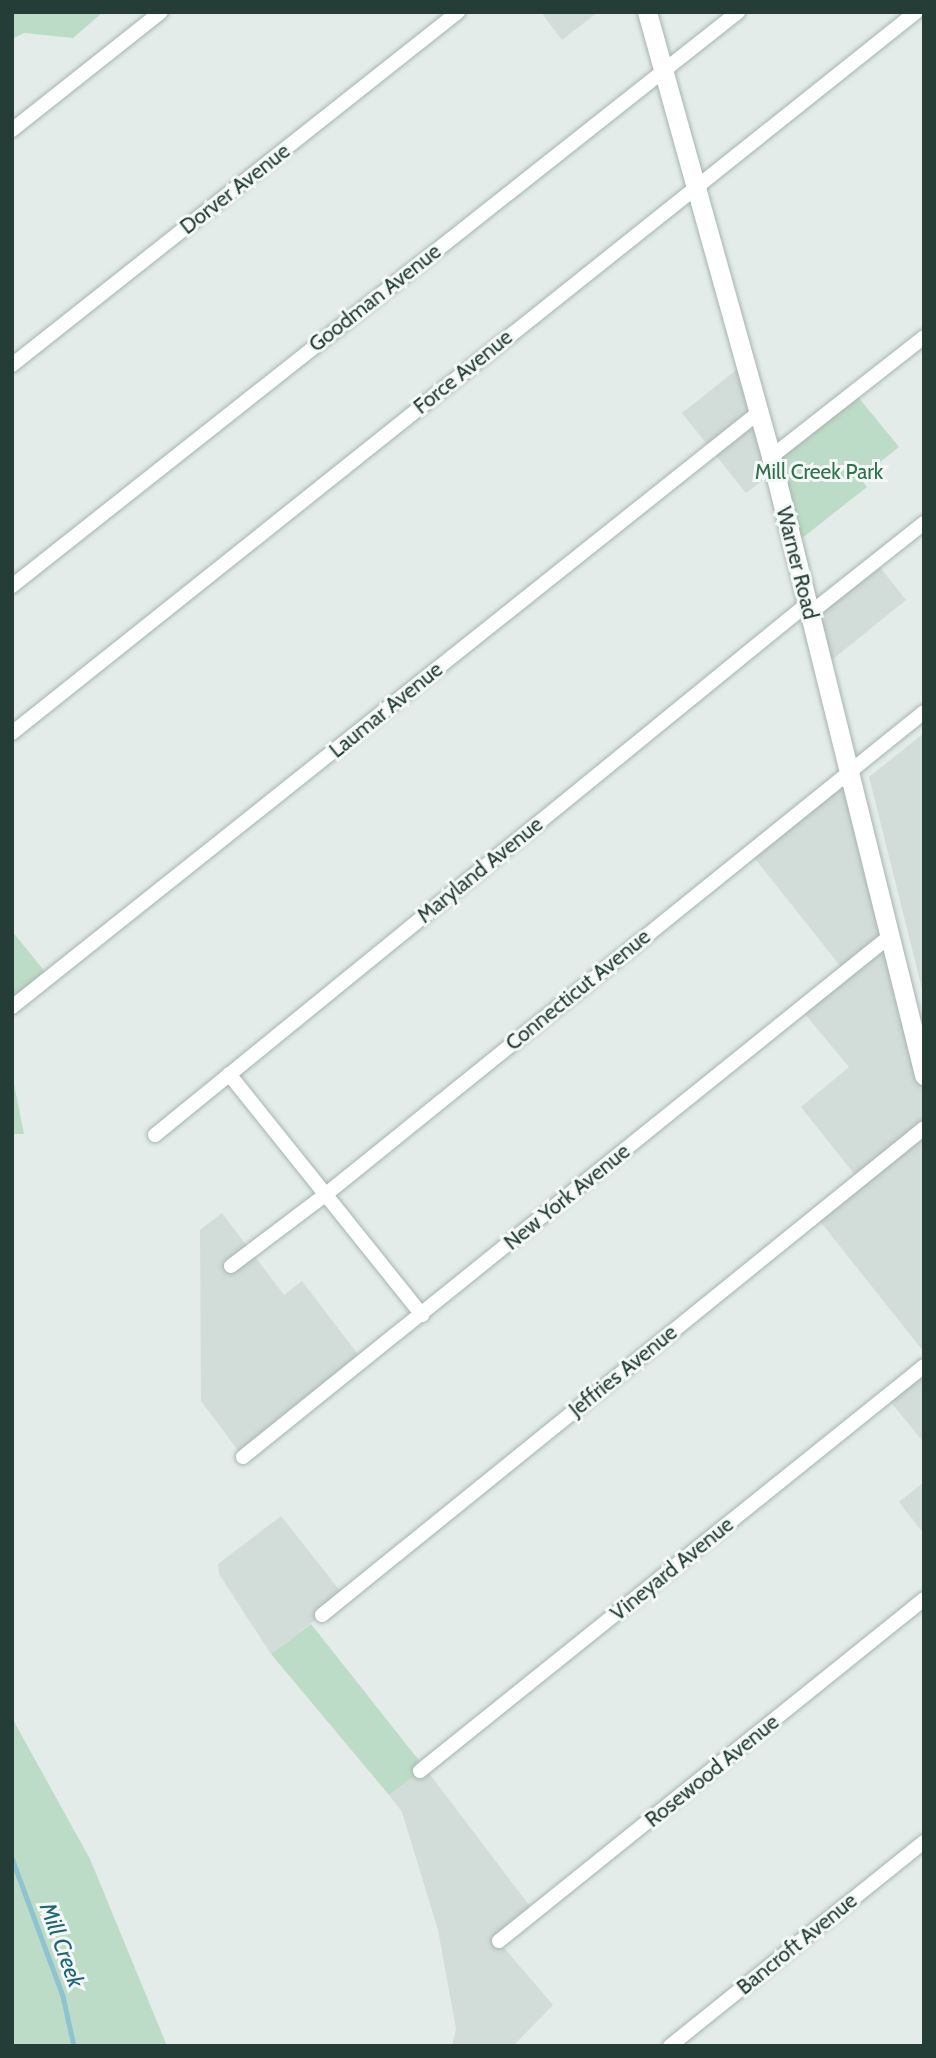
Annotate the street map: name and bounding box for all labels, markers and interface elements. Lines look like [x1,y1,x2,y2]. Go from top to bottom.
street label: Dorver Avenue [175,138,295,240]
street label: Goodman Avenue [304,239,446,357]
street label: Force Avenue [409,325,517,419]
park label: Mill Creek Park [755,459,883,485]
street label: Warner Road [771,504,823,622]
street label: Laumar Avenue [324,657,448,763]
street label: Maryland Avenue [412,812,548,928]
street label: Connecticut Avenue [501,924,655,1056]
street label: New York Avenue [499,1139,635,1255]
street label: Jeffries Avenue [564,1320,682,1422]
street label: Vineyard Avenue [606,1512,738,1626]
street label: Rosewood Avenue [640,1709,784,1833]
street label: Bancroft Avenue [732,1888,862,2000]
water label: Mill Creek [34,1899,90,1991]

